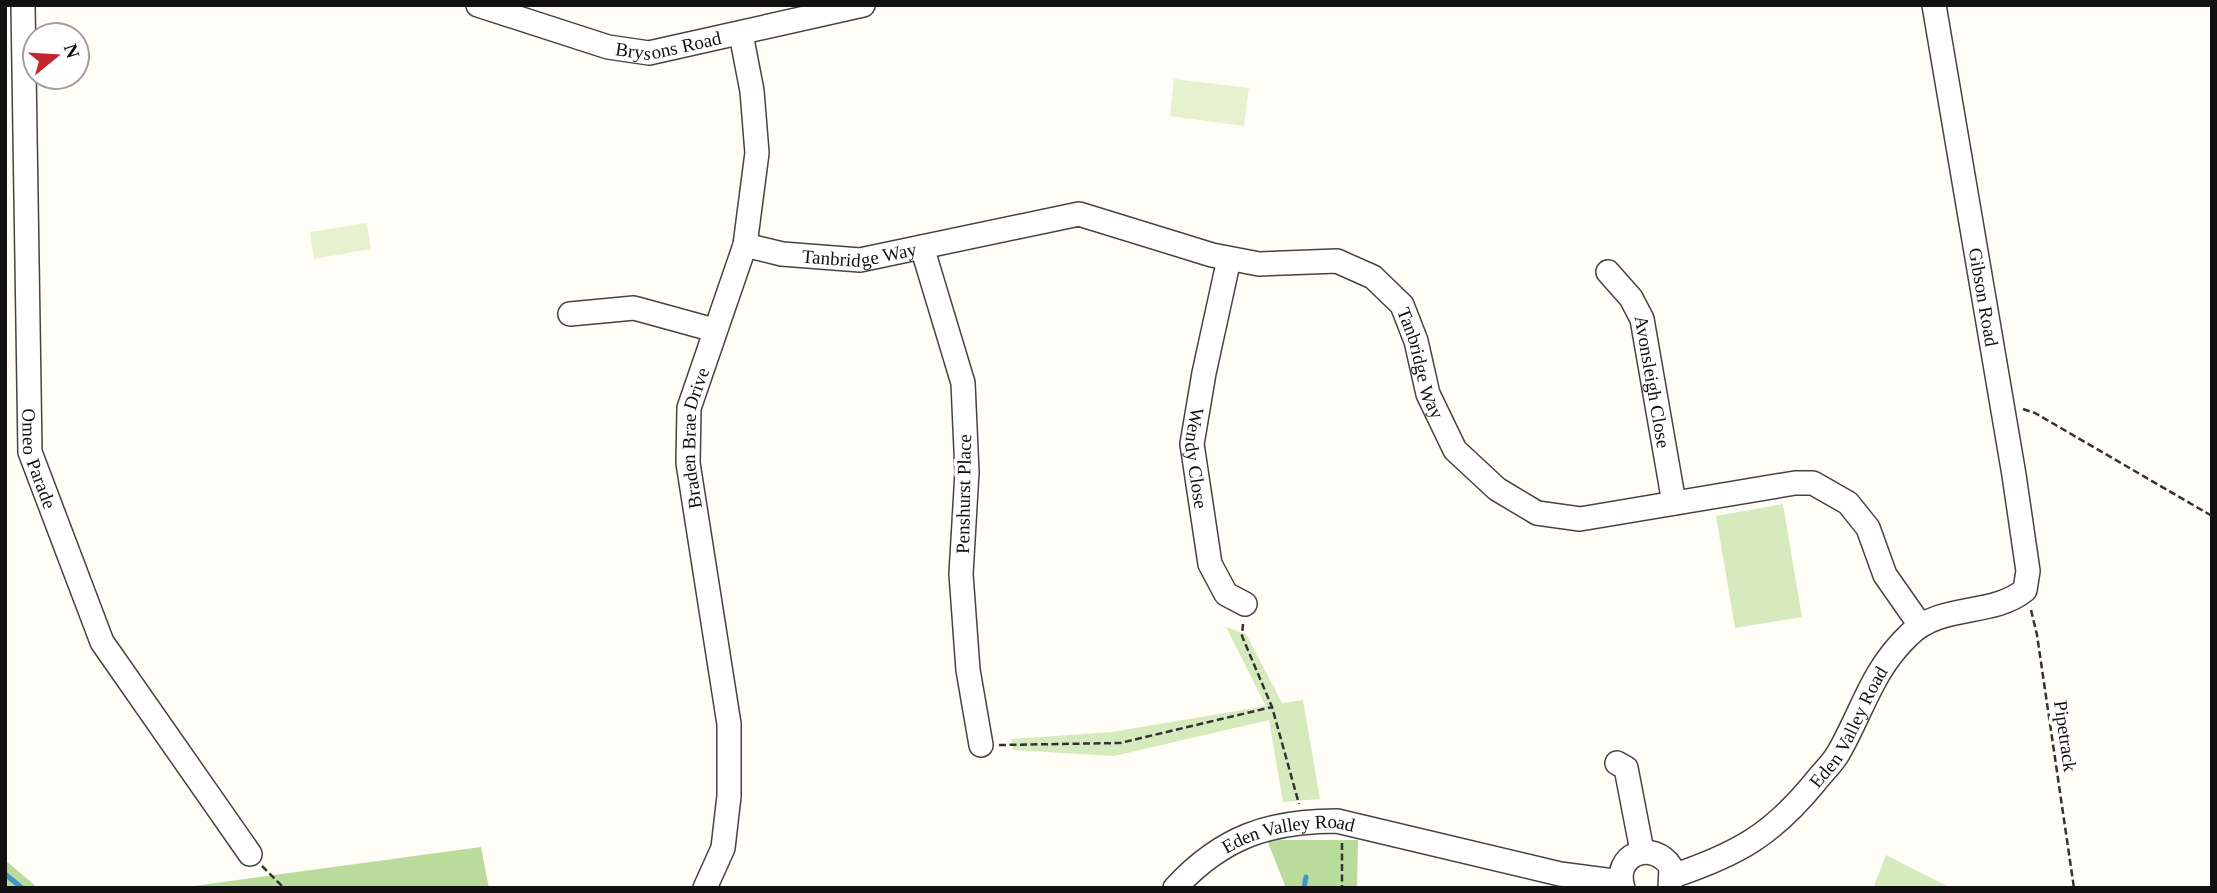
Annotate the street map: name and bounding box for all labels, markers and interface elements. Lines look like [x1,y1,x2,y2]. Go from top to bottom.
north arrow [21,21,91,91]
street label: Brysons Road [614,27,724,64]
text: N [60,41,84,61]
street label: Tanbridge Way [801,238,919,271]
street label: Gibson Road [1965,246,2003,349]
street label: Tanbridge Way [1393,304,1448,423]
street label: Avonsleigh Close [1631,314,1674,450]
street label: Braden Brae Drive [678,365,713,510]
street label: Wendy Close [1181,406,1212,510]
street label: Omeo Parade [18,408,60,511]
street label: Penshurst Place [952,434,975,554]
street label: Eden Valley Road [1805,662,1892,792]
street label: Pipetrack [2050,699,2081,774]
street label: Eden Valley Road [1218,811,1357,857]

